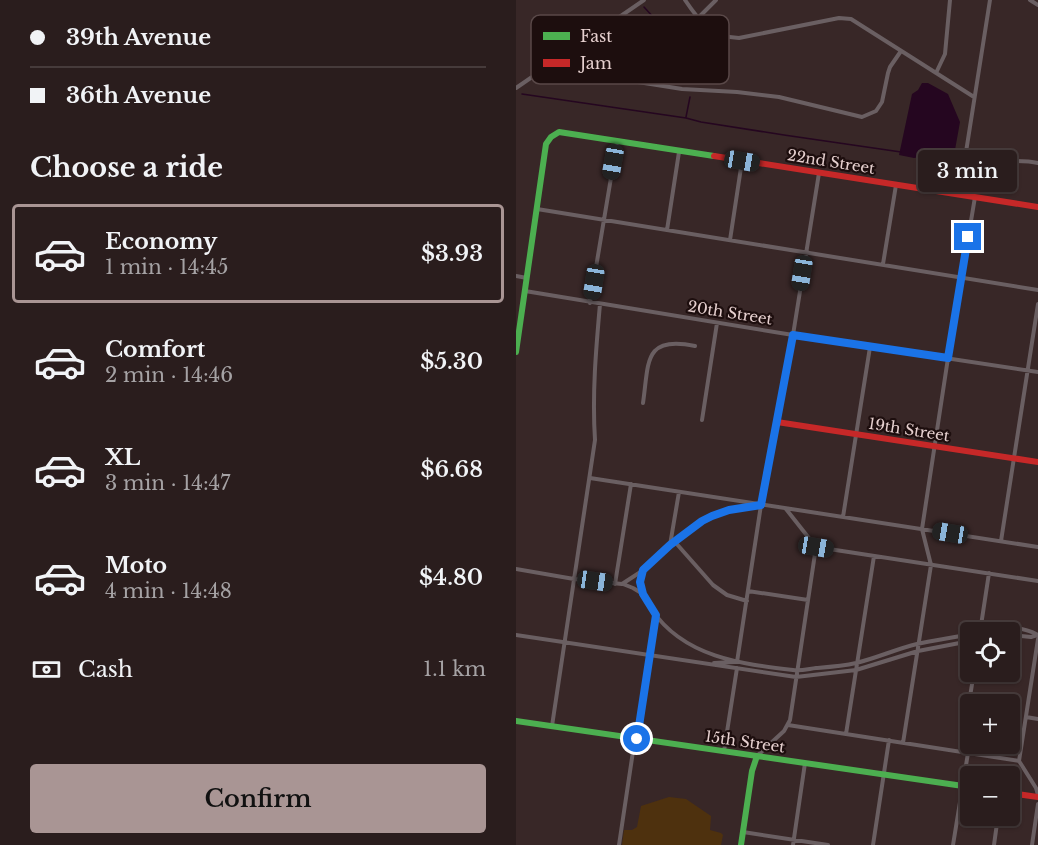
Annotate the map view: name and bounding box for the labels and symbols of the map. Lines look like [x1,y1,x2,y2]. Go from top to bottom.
legend [531,15,729,84]
text: Fast [580,26,612,46]
text: Jam [578,53,612,73]
car [601,143,625,181]
street label: 22nd Street [786,145,877,178]
car [723,149,761,173]
callout: 3 min [918,150,1018,192]
route end [954,223,981,250]
car [790,254,814,292]
car [582,263,606,301]
street label: 20th Street [686,296,774,329]
street label: 19th Street [867,414,951,445]
car [931,521,969,545]
car [797,535,835,559]
car [576,570,614,592]
route start [623,725,650,752]
street label: 15th Street [704,726,787,757]

